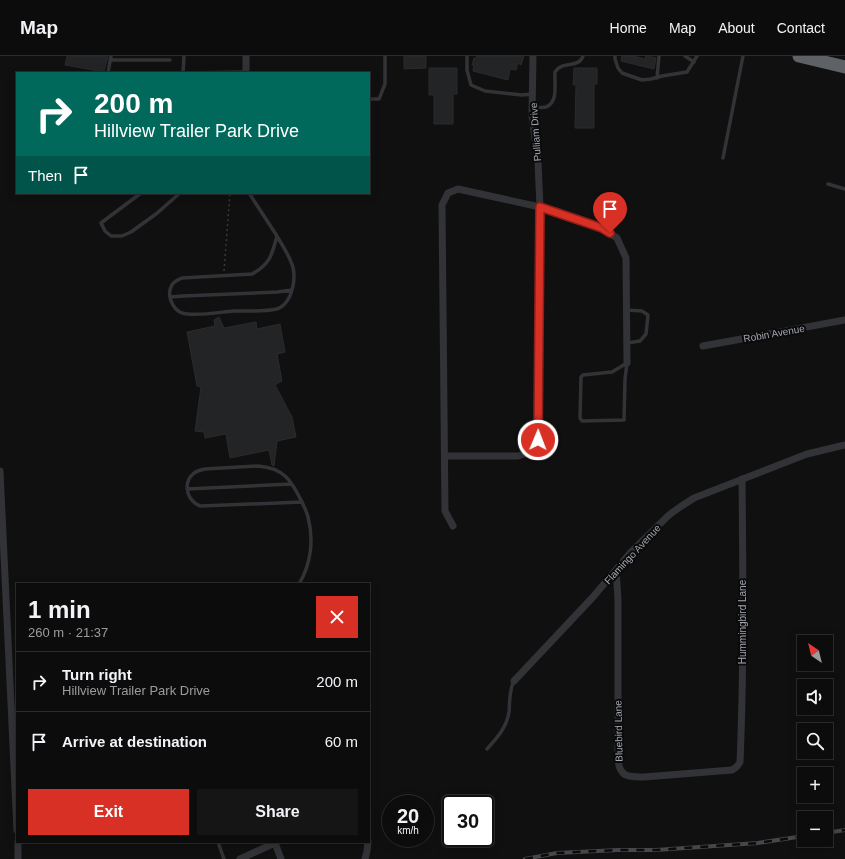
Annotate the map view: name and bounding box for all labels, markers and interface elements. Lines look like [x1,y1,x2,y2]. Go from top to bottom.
text: Map [20,17,58,38]
text: Home [610,20,647,36]
text: Map [669,20,696,36]
text: About [718,20,755,36]
text: Contact [777,20,825,36]
icon: right [28,88,80,140]
text: 200 m [94,88,173,119]
street label: Pulliam Drive [528,102,543,162]
text: Hillview Trailer Park Drive [94,121,299,141]
icon: arrive [70,164,92,186]
text: Then [28,167,62,184]
pin [593,192,627,233]
icon: arrive [599,198,621,220]
street label: Robin Avenue [743,323,806,344]
position arrow [517,419,559,461]
street label: Flamingo Avenue [602,522,663,586]
street label: Hummingbird Lane [737,579,748,664]
text: 1 min [28,596,91,623]
button: close [316,596,358,638]
text: 260 m · 21:37 [28,625,108,640]
north arrow [797,635,833,671]
map controls [797,635,833,847]
text: Turn right [62,666,132,683]
icon: right [28,671,50,693]
text: 200 m [316,673,358,690]
button: sound [797,679,833,715]
text: Hillview Trailer Park Drive [62,683,210,698]
street label: Bluebird Lane [612,700,625,762]
button: search [797,723,833,759]
icon: arrive [28,731,50,753]
text: Arrive at destination [62,733,207,750]
text: 60 m [325,733,358,750]
button: + [797,767,833,803]
button: Exit [28,789,189,835]
button: Share [197,789,358,835]
speed limit sign: 30 [442,795,494,847]
text: 20 [397,805,419,827]
button: − [797,811,833,847]
text: km/h [397,825,419,836]

